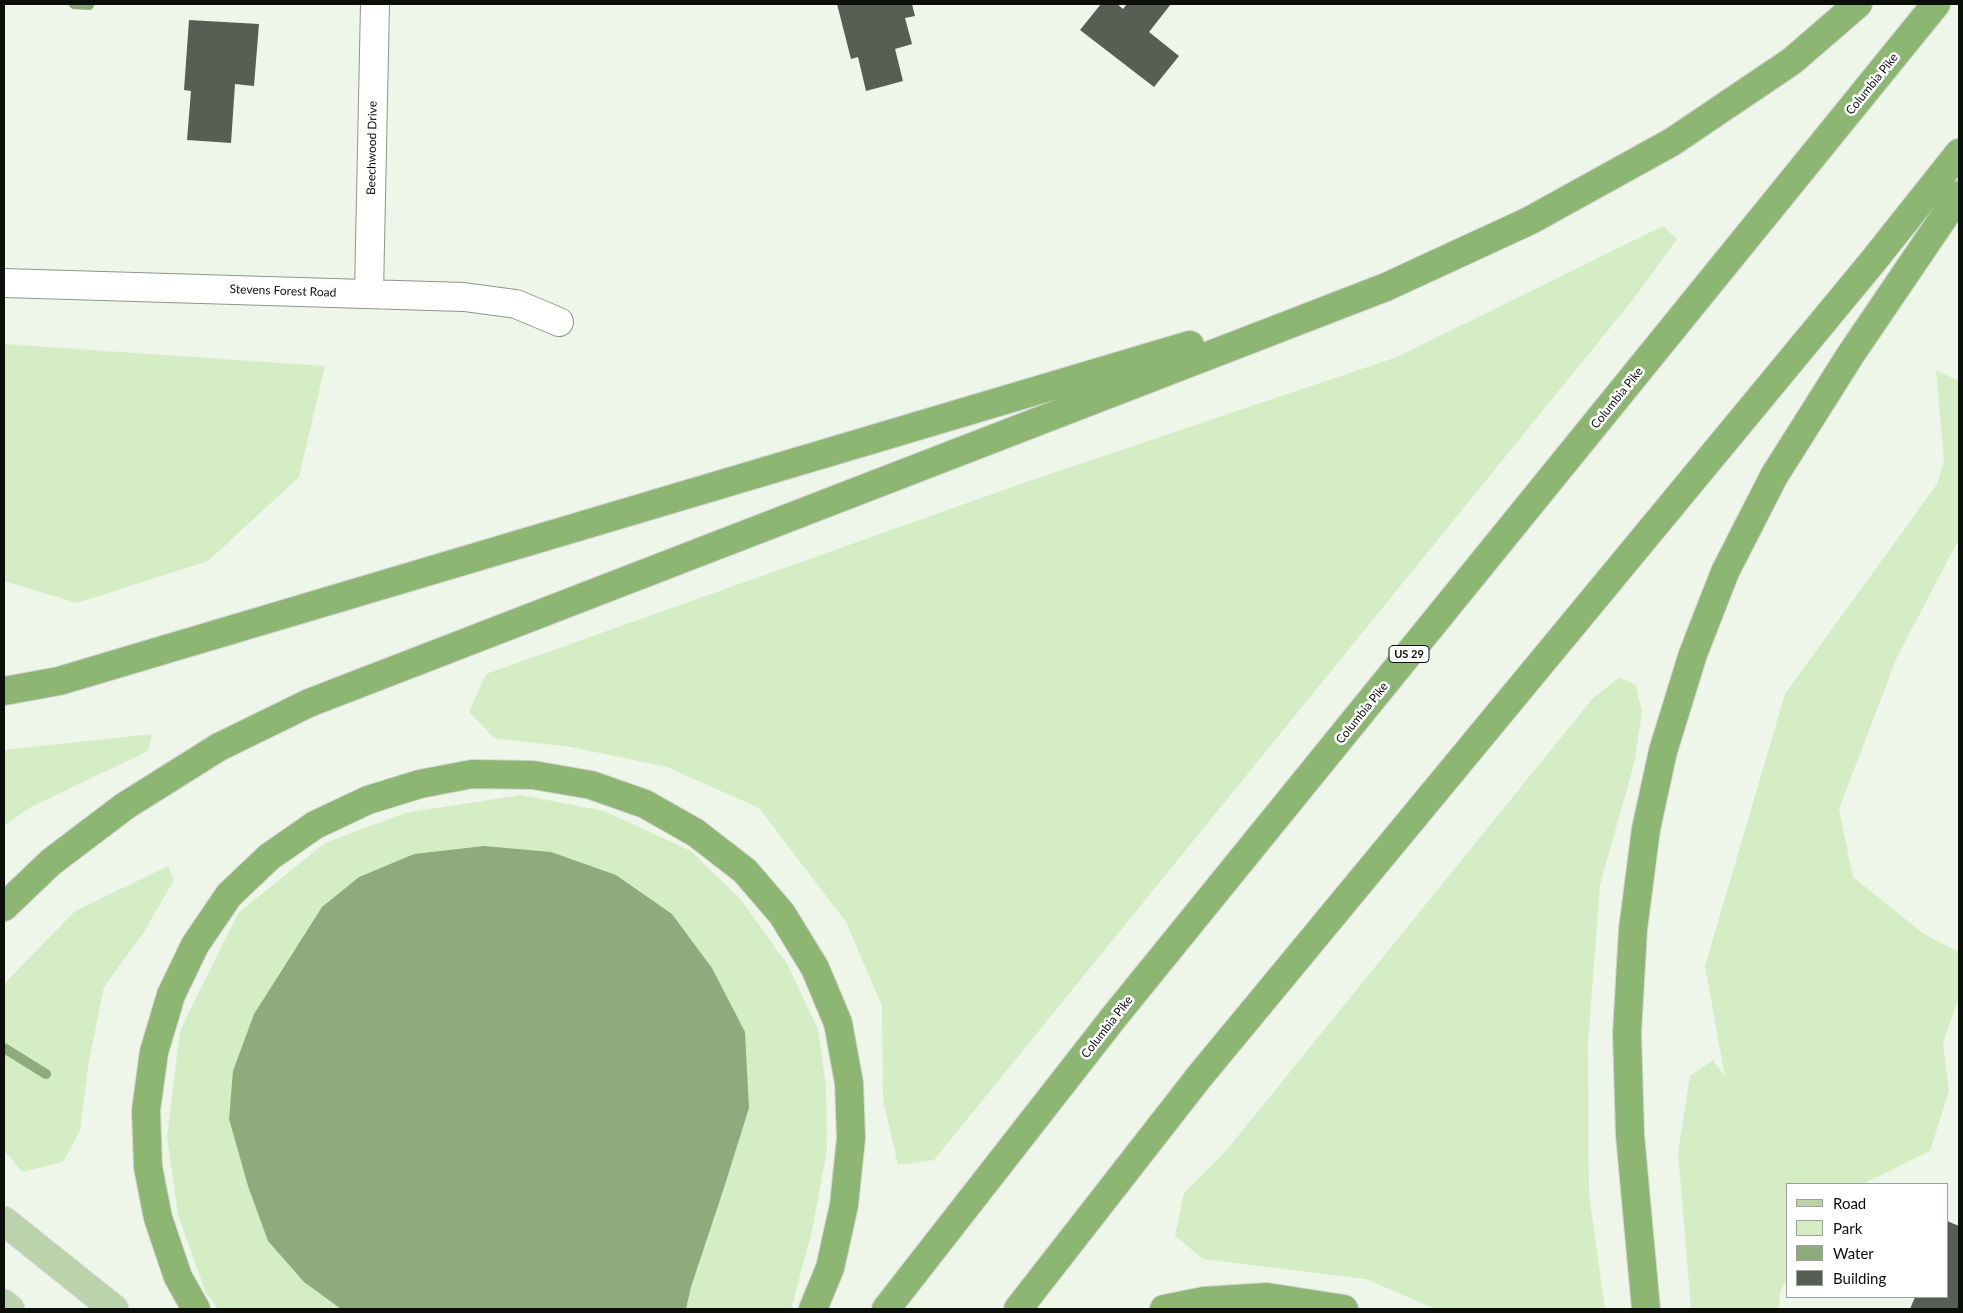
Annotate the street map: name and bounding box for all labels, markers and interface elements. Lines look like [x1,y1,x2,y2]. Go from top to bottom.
street label: Columbia Pike [1843,50,1901,118]
street label: Beechwood Drive [364,101,380,195]
street label: Stevens Forest Road [229,282,337,300]
street label: Columbia Pike [1588,364,1646,432]
road number: US 29 [1389,646,1429,662]
street label: Columbia Pike [1333,679,1391,747]
street label: Columbia Pike [1078,993,1136,1061]
legend [1786,1183,1948,1298]
text: Road [1833,1194,1866,1212]
text: Park [1833,1219,1862,1237]
text: Water [1833,1244,1874,1262]
text: Building [1833,1269,1886,1287]

